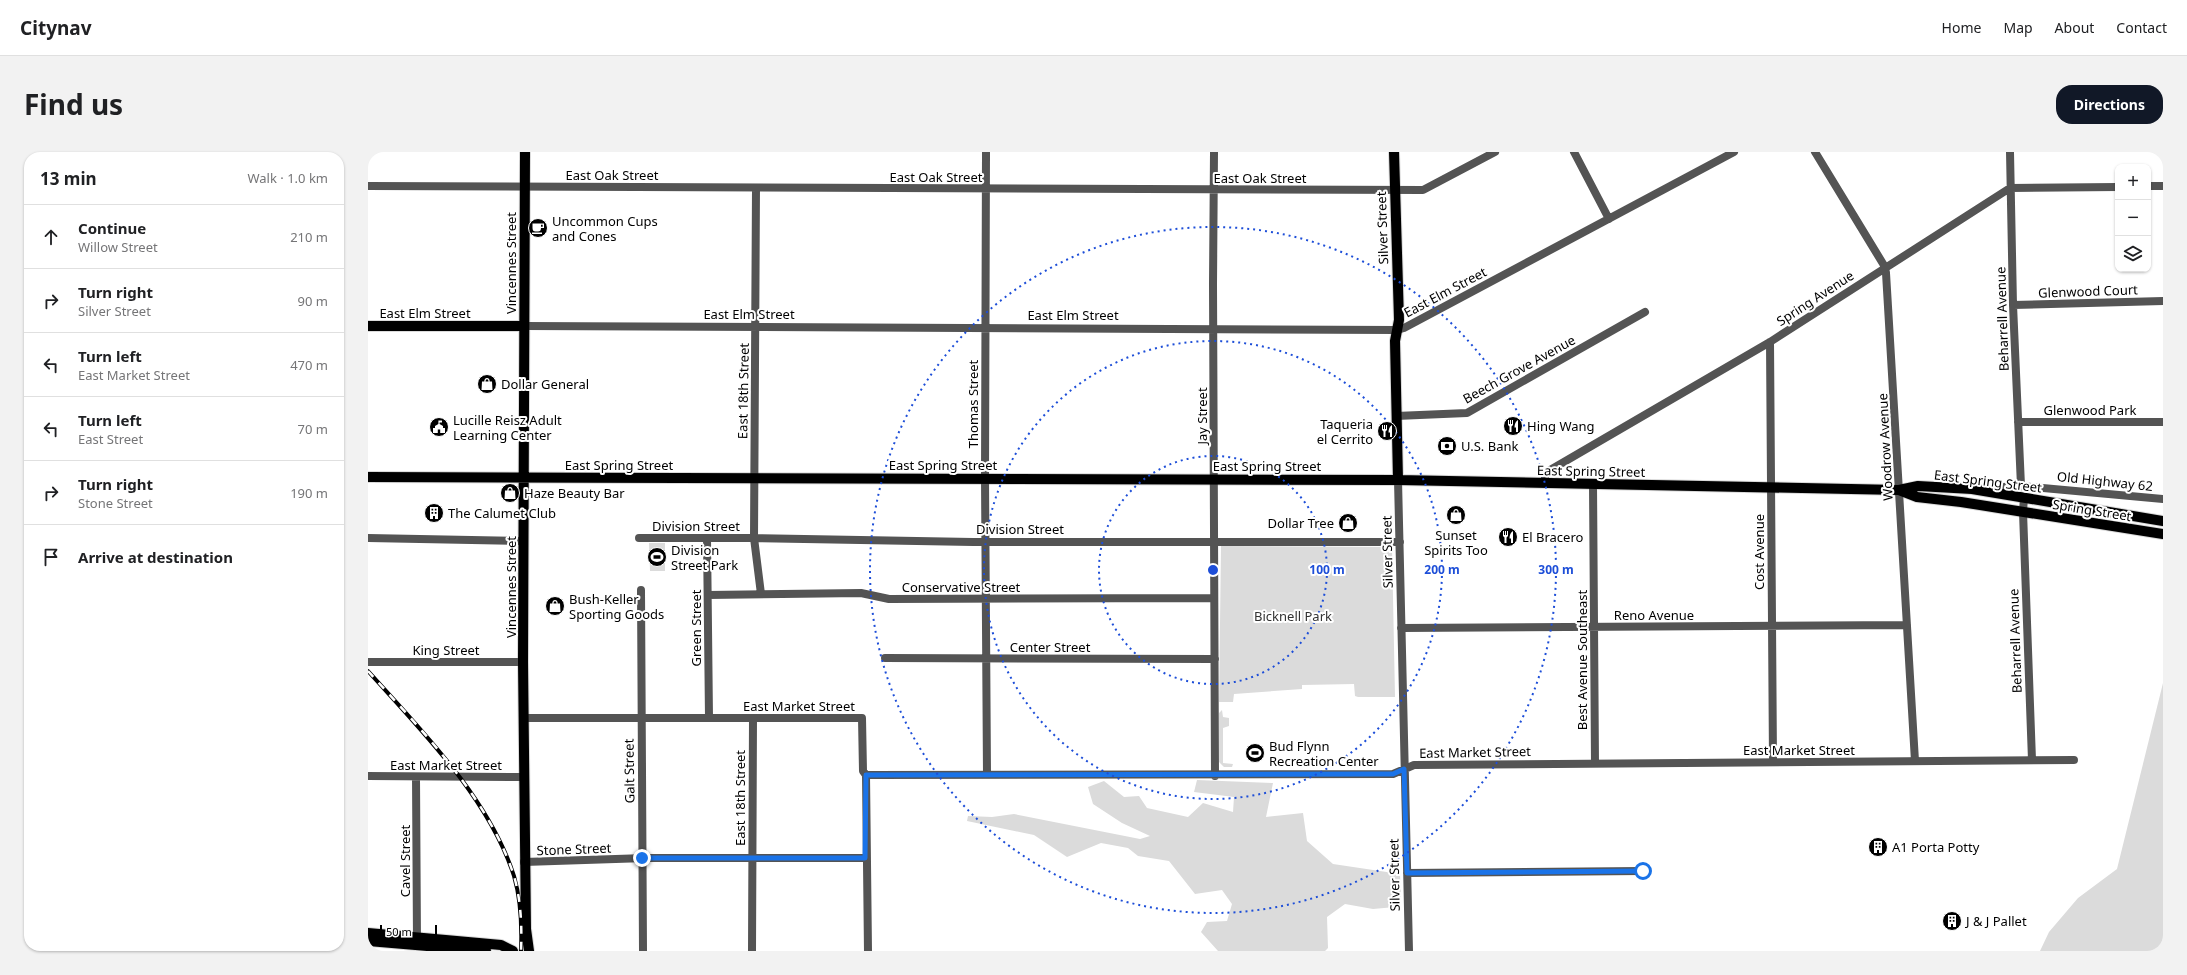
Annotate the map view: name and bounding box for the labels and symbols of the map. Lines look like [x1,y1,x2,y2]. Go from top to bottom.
street label: East Oak Street [566,166,659,184]
street label: East Oak Street [890,168,983,186]
street label: East Oak Street [1214,169,1307,187]
street label: Silver Street [1372,191,1392,265]
street label: Vincennes Street [502,212,520,314]
place label: Uncommon Cups and Cones [552,212,658,245]
cafe icon: Uncommon Cups and Cones [527,217,549,239]
street label: East Elm Street [1400,262,1490,321]
street label: Spring Avenue [1773,266,1857,330]
street label: Beharrell Avenue [1991,266,2013,372]
street label: Glenwood Court [2038,280,2138,302]
street label: East Elm Street [379,304,471,322]
street label: East Elm Street [703,305,795,323]
street label: East Elm Street [1027,306,1119,324]
street label: Beech Grove Avenue [1460,331,1578,407]
street label: East 18th Street [733,343,753,439]
street label: Thomas Street [964,359,982,448]
shop icon: Dollar General [476,373,498,395]
place label: Dollar General [501,375,589,393]
street label: Jay Street [1193,387,1211,447]
street label: Woodrow Avenue [1873,393,1897,501]
street label: Glenwood Park [2044,401,2137,419]
place label: Lucille Reisz Adult Learning Center [453,411,562,444]
place label: Taqueria el Cerrito [1317,415,1373,448]
restaurant icon: Hing Wang [1502,415,1524,437]
public building icon: Lucille Reisz Adult Learning Center [428,416,450,438]
place label: Hing Wang [1527,417,1595,435]
restaurant icon: Taqueria el Cerrito [1376,420,1398,442]
bank icon: U.S. Bank [1436,435,1458,457]
place label: U.S. Bank [1461,437,1519,455]
street label: East Spring Street [565,456,673,474]
street label: East Spring Street [889,456,997,474]
street label: East Spring Street [1213,457,1321,475]
street label: East Spring Street [1537,461,1646,481]
street label: East Spring Street [1933,465,2043,497]
street label: Old Highway 62 [2056,467,2154,495]
shop icon: Haze Beauty Bar [499,482,521,504]
place label: Haze Beauty Bar [524,484,625,502]
street label: Spring Street [2051,495,2133,525]
building icon: The Calumet Club [423,502,445,524]
place label: The Calumet Club [448,504,556,522]
shop icon: Sunset Spirits Too [1445,504,1467,526]
shop icon: Dollar Tree [1337,512,1359,534]
place label: Dollar Tree [1268,514,1334,532]
street label: Cost Avenue [1750,514,1768,590]
street label: Silver Street [1377,515,1397,589]
street label: Division Street [652,517,740,535]
street label: Division Street [976,520,1064,538]
place label: Sunset Spirits Too [1424,526,1488,559]
restaurant icon: El Bracero [1497,526,1519,548]
place label: El Bracero [1522,528,1583,546]
street label: Vincennes Street [502,536,520,638]
place label: Division Street Park [671,541,738,574]
sports icon: Division Street Park [646,546,668,568]
text: 100 m [1309,561,1345,578]
text: 200 m [1424,561,1460,578]
text: 300 m [1538,561,1574,578]
centre of rings [1206,563,1220,577]
street label: Conservative Street [902,578,1021,596]
street label: Beharrell Avenue [2004,588,2026,694]
street label: Green Street [687,589,705,666]
street label: Best Avenue Southeast [1573,589,1591,730]
place label: Bush-Keller Sporting Goods [569,590,664,623]
shop icon: Bush-Keller Sporting Goods [544,595,566,617]
street label: Reno Avenue [1614,606,1694,624]
park label: Bicknell Park [1254,607,1332,625]
street label: Center Street [1010,638,1091,656]
street label: King Street [412,641,480,659]
street label: East Market Street [743,697,855,715]
place label: Bud Flynn Recreation Center [1269,737,1379,770]
street label: Galt Street [619,738,639,803]
street label: East Market Street [1743,741,1855,759]
sports icon: Bud Flynn Recreation Center [1244,742,1266,764]
street label: East Market Street [1419,742,1531,762]
street label: East 18th Street [731,750,749,846]
street label: East Market Street [390,756,502,774]
street label: Cavel Street [396,824,414,897]
building icon: A1 Porta Potty [1867,836,1889,858]
street label: Silver Street [1384,838,1404,912]
place label: A1 Porta Potty [1892,838,1980,856]
street label: Stone Street [536,839,612,859]
route end [633,849,651,867]
route start [1634,862,1652,880]
building icon: J & J Pallet [1941,910,1963,932]
place label: J & J Pallet [1964,912,2027,930]
scale bar [380,923,437,942]

